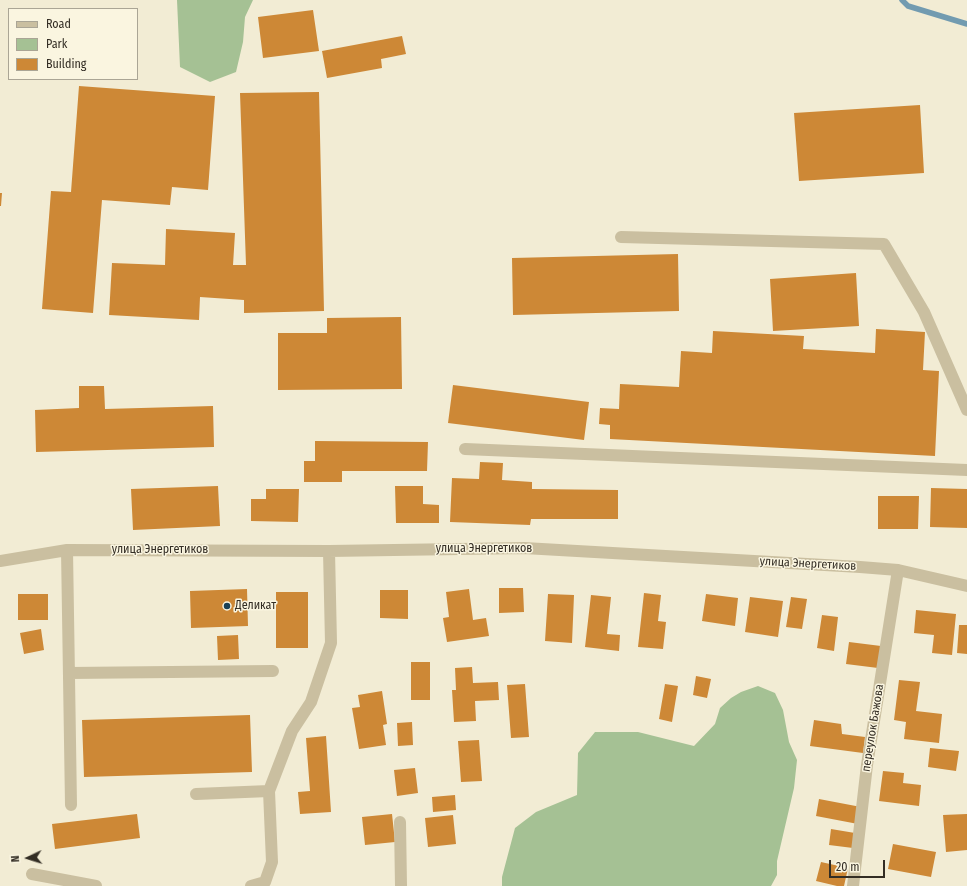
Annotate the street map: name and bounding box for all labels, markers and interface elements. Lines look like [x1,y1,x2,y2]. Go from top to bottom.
legend [8,8,138,80]
text: Road [46,17,71,31]
text: Park [46,37,67,51]
text: Building [46,57,86,71]
street label: улица Энергетиков [436,542,532,556]
street label: улица Энергетиков [112,543,208,557]
street label: улица Энергетиков [759,554,857,574]
place label: Деликат [235,599,276,613]
marker: Деликат [222,601,232,611]
street label: переулок Бажова [859,683,887,773]
north arrow [8,838,48,878]
scale bar [831,852,887,878]
text: N [9,855,22,863]
text: 20 m [836,860,860,874]

